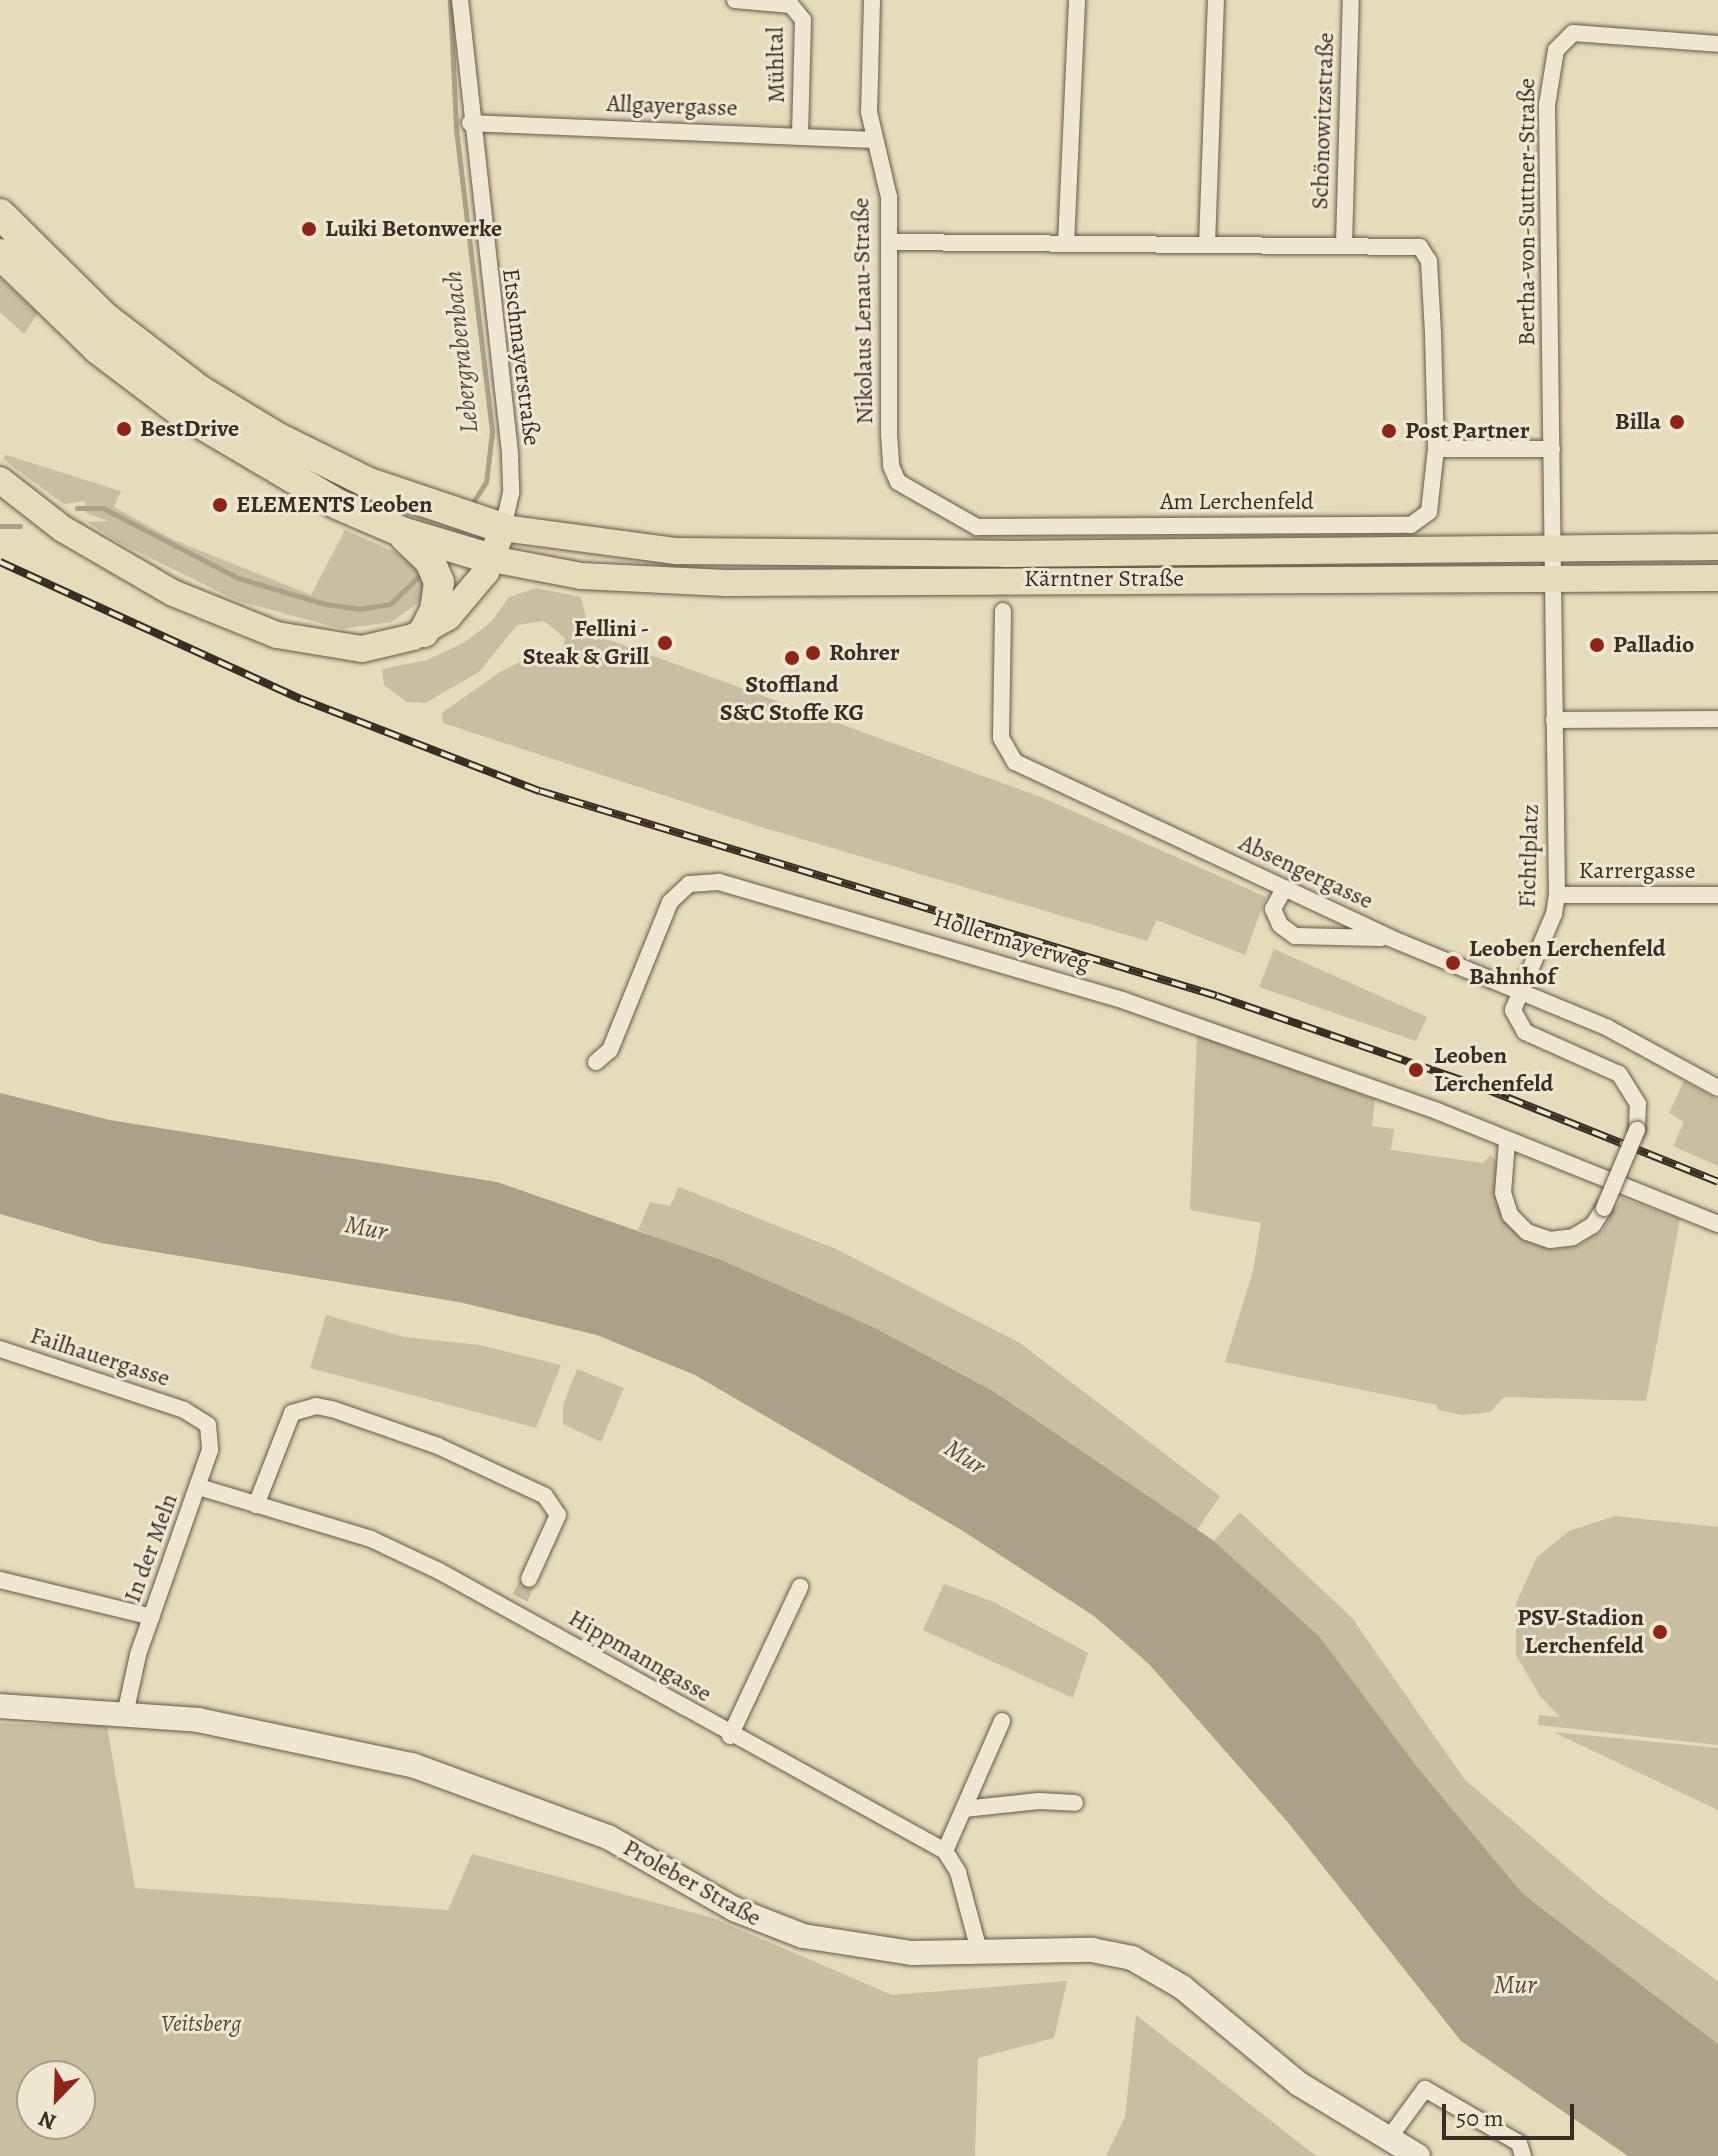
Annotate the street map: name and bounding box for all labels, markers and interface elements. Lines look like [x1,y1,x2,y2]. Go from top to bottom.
street label: Mühltal [761,27,791,103]
street label: Schönowitzstraße [1306,32,1340,210]
street label: Bertha-von-Suttner-Straße [1513,78,1541,346]
street label: Allgayergasse [606,89,738,123]
street label: Nikolaus Lenau-Straße [847,197,879,425]
place label: Luiki Betonwerke [325,215,502,243]
marker: Luiki Betonwerke [300,220,318,238]
street label: Etschmayerstraße [496,267,546,447]
water label: Lebergrabenbach [437,269,485,435]
place label: Billa [1615,408,1661,436]
marker: Billa [1668,413,1686,431]
place label: BestDrive [140,415,239,443]
place label: Post Partner [1405,417,1530,445]
marker: BestDrive [115,420,133,438]
marker: Post Partner [1380,422,1398,440]
street label: Am Lerchenfeld [1160,488,1314,516]
place label: ELEMENTS Leoben [236,491,433,519]
marker: ELEMENTS Leoben [211,496,229,514]
street label: Kärntner Straße [1024,565,1184,593]
place label: Fellini - Steak & Grill [523,615,649,671]
place label: Palladio [1613,631,1694,659]
marker: Fellini - Steak & Grill [656,634,674,652]
marker: Palladio [1588,636,1606,654]
place label: Rohrer [829,639,900,667]
marker: Rohrer [804,644,822,662]
marker: Stoffland S&C Stoffe KG [783,649,801,667]
place label: Stoffland S&C Stoffe KG [720,671,864,727]
street label: Fichtlplatz [1513,804,1545,908]
street label: Absengergasse [1235,828,1377,916]
street label: Karrergasse [1578,857,1696,885]
street label: Hollermayerweg [931,904,1093,978]
place label: Leoben Lerchenfeld Bahnhof [1469,935,1666,991]
marker: Leoben Lerchenfeld Bahnhof [1444,954,1462,972]
place label: Leoben Lerchenfeld [1434,1042,1553,1098]
marker: Leoben Lerchenfeld [1405,1059,1427,1081]
water label: Mur [342,1209,390,1247]
street label: Failhauergasse [27,1321,173,1393]
water label: Mur [939,1432,991,1482]
street label: In der Meln [118,1490,184,1606]
street label: Hippmanngasse [563,1603,717,1709]
place label: PSV-Stadion Lerchenfeld [1517,1604,1644,1660]
marker: PSV-Stadion Lerchenfeld [1651,1623,1669,1641]
street label: Proleber Straße [618,1833,766,1933]
water label: Mur [1494,1969,1536,2001]
park label: Veitsberg [161,2010,241,2038]
north arrow [16,2060,96,2140]
scale bar [1446,2088,1578,2138]
text: 50 m [1456,2102,1504,2134]
text: N [34,2103,61,2137]

